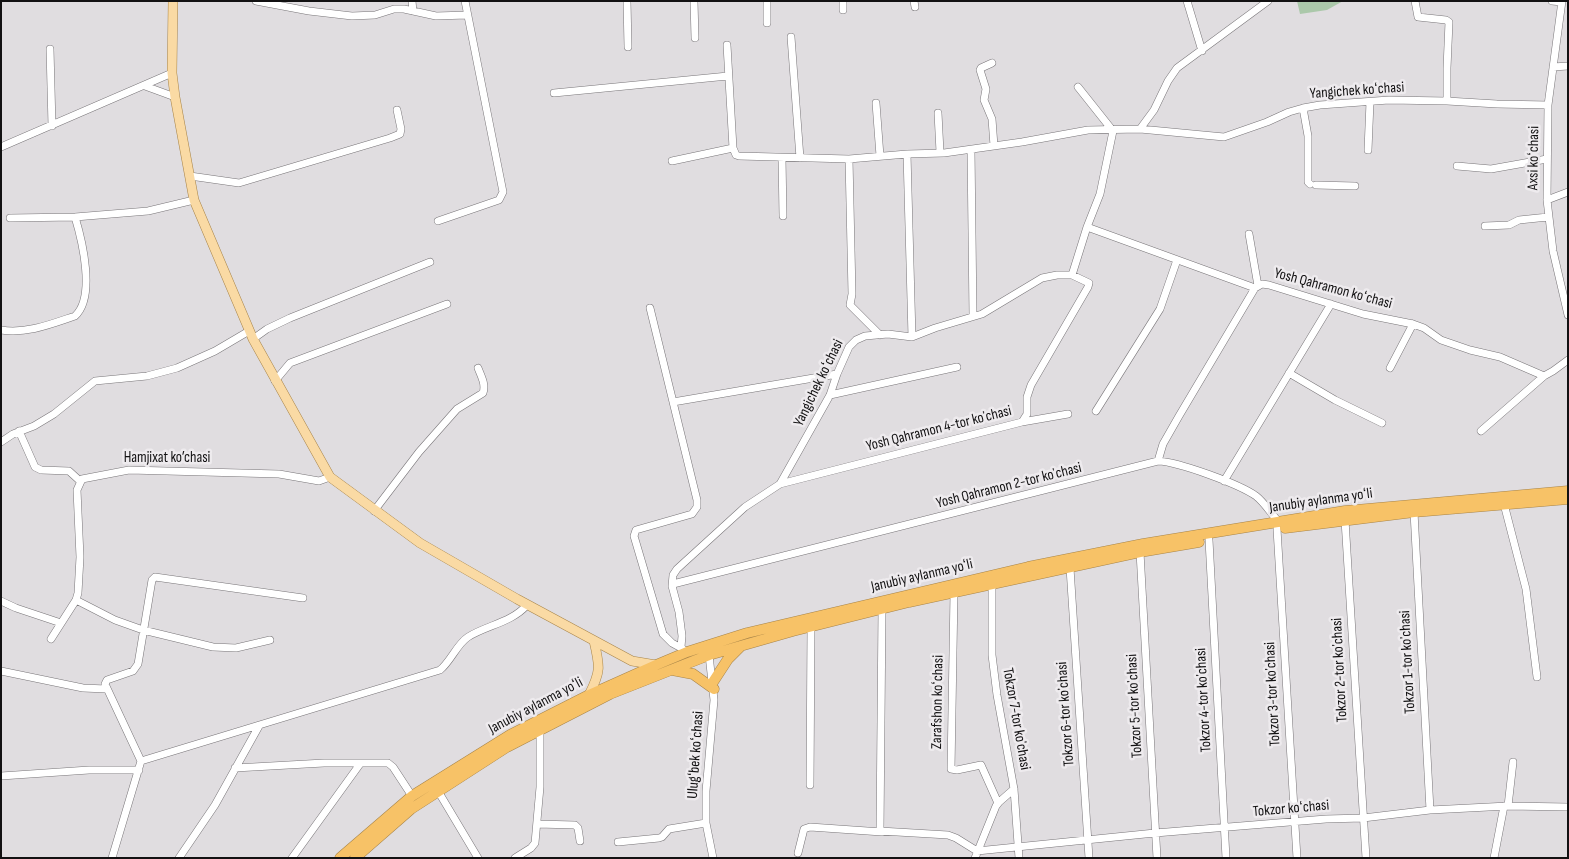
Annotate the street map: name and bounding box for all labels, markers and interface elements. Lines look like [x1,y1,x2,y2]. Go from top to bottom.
street label: Yangichek koʻchasi [1309,79,1405,103]
street label: Axsi koʻchasi [1524,126,1544,190]
street label: Yosh Qahramon koʻchasi [1272,265,1394,313]
street label: Yangichek koʻchasi [790,337,848,429]
street label: Yosh Qahramon 4-tor koʼchasi [864,402,1014,456]
street label: Hamjixat ko’chasi [124,449,210,467]
street label: Yosh Qahramon 2-tor koʼchasi [934,459,1084,513]
street label: Janubiy aylanma yoʻli [1268,485,1374,517]
street label: Janubiy aylanma yoʻli [869,556,975,596]
street label: Tokzor 1-tor koʼchasi [1396,610,1420,714]
street label: Tokzor 2-tor koʼchasi [1328,617,1352,723]
street label: Tokzor 3-tor koʼchasi [1261,641,1285,747]
street label: Tokzor 4-tor koʼchasi [1192,647,1216,753]
street label: Tokzor 5-tor koʼchasi [1123,653,1147,759]
street label: Zarafshon koʻchasi [928,655,948,749]
street label: Tokzor 6-tor koʼchasi [1053,661,1079,767]
street label: Tokzor 7-tor koʼchasi [998,666,1034,772]
street label: Janubiy aylanma yoʻli [486,674,586,738]
street label: Ulugʻbek koʻchasi [684,711,708,799]
street label: Tokzor koʻchasi [1252,797,1330,821]

